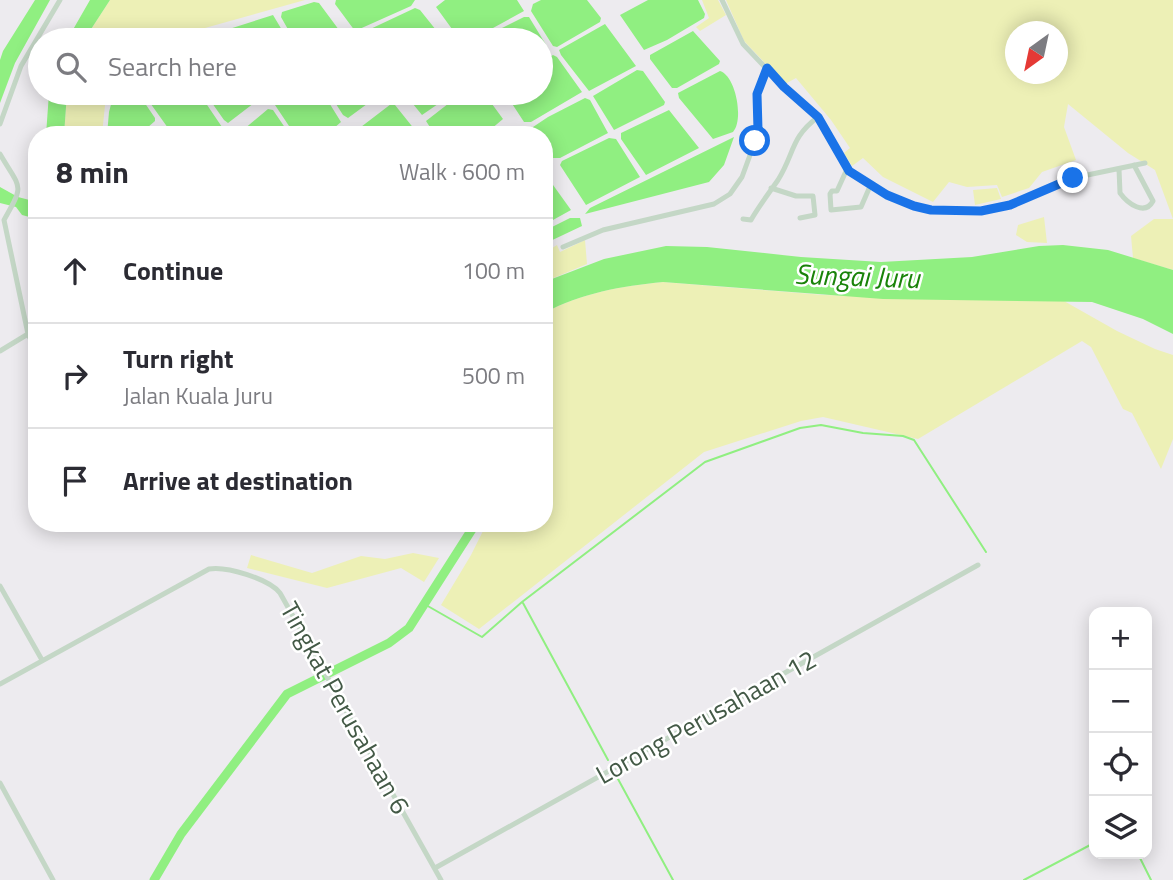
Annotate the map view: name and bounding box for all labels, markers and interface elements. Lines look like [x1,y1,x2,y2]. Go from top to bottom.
north arrow [1005,21,1068,84]
search box [28,28,553,105]
text: Search here [108,47,237,86]
icon: search [52,48,90,86]
route start [739,125,770,156]
text: 8 min [56,149,129,195]
text: Walk · 600 m [399,154,525,189]
route end [1057,162,1088,193]
text: Continue [123,251,223,290]
icon: ahead [56,252,94,290]
water label: Sungai Juru [794,252,922,299]
text: 100 m [462,253,525,288]
text: Turn right [123,339,234,378]
icon: right [56,357,94,395]
text: 500 m [462,358,525,393]
text: Jalan Kuala Juru [123,378,273,413]
text: Arrive at destination [123,461,353,500]
icon: arrive [56,462,94,500]
street label: Tingkat Perusahaan 6 [271,594,420,821]
map controls [1089,607,1152,859]
button: + [1089,607,1152,670]
street label: Lorong Perusahaan 12 [588,640,823,793]
button: − [1089,670,1152,733]
button: locate [1089,733,1152,796]
button: layers [1089,796,1152,859]

